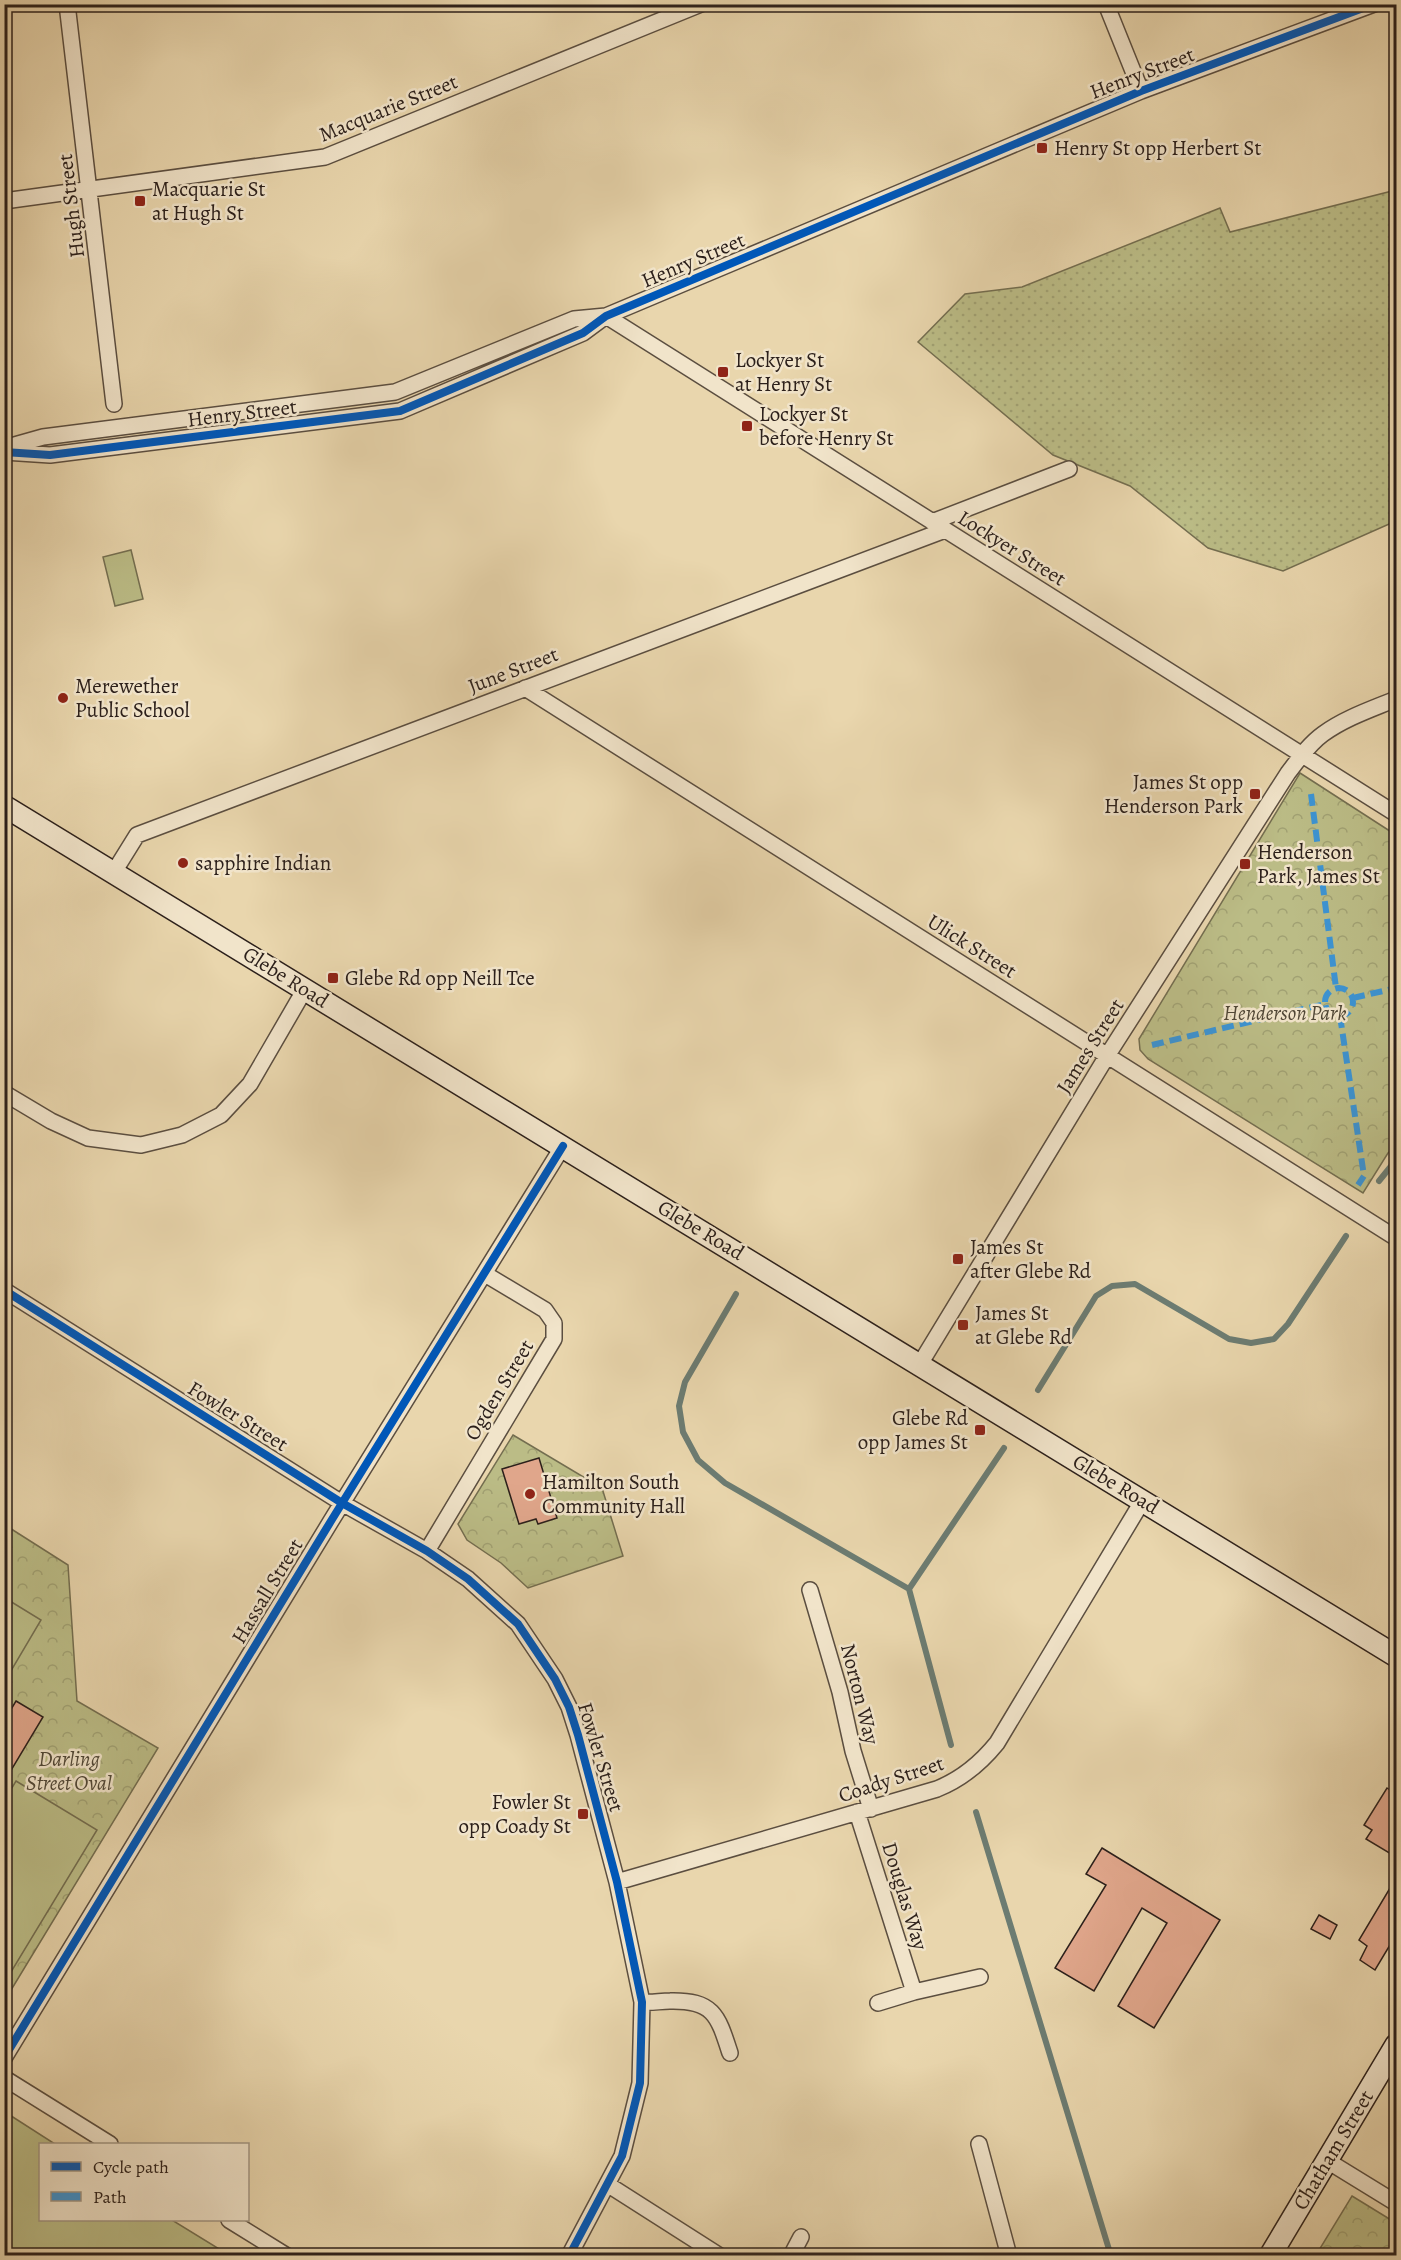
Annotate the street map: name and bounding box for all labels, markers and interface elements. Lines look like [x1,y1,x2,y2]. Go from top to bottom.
street label: Henry Street [1086,40,1198,106]
street label: Macquarie Street [315,67,462,149]
place label: Henry St opp Herbert St [1054,134,1261,162]
marker: Henry St opp Herbert St [1035,141,1049,155]
street label: Hugh Street [51,152,91,260]
place label: Macquarie St at Hugh St [152,175,266,227]
marker: Macquarie St at Hugh St [133,194,147,208]
street label: Henry Street [637,226,749,294]
place label: Lockyer St at Henry St [735,346,832,398]
marker: Lockyer St at Henry St [716,365,730,379]
street label: Henry Street [186,392,298,434]
place label: Lockyer St before Henry St [759,400,894,452]
marker: Lockyer St before Henry St [740,419,754,433]
street label: Lockyer Street [953,504,1072,592]
street label: June Street [464,640,562,700]
place label: Merewether Public School [75,672,190,724]
marker: Merewether Public School [56,691,70,705]
place label: James St opp Henderson Park [1104,768,1244,820]
marker: James St opp Henderson Park [1248,787,1262,801]
place label: Henderson Park, James St [1257,838,1380,890]
place label: sapphire Indian [195,849,331,877]
marker: sapphire Indian [176,856,190,870]
marker: Henderson Park, James St [1238,857,1252,871]
street label: Ulick Street [922,907,1022,985]
street label: Glebe Road [238,940,335,1015]
place label: Glebe Rd opp Neill Tce [345,964,535,992]
marker: Glebe Rd opp Neill Tce [326,971,340,985]
street label: James Street [1050,993,1130,1099]
park label: Henderson Park [1223,999,1347,1027]
street label: Glebe Road [653,1193,750,1267]
place label: James St after Glebe Rd [970,1233,1092,1285]
marker: James St after Glebe Rd [951,1252,965,1266]
place label: James St at Glebe Rd [975,1299,1073,1351]
marker: James St at Glebe Rd [956,1318,970,1332]
street label: Ogden Street [458,1334,540,1446]
street label: Fowler Street [183,1374,293,1458]
place label: Glebe Rd opp James St [858,1404,969,1456]
marker: Glebe Rd opp James St [973,1423,987,1437]
street label: Glebe Road [1068,1447,1165,1521]
place label: Hamilton South Community Hall [542,1468,685,1520]
marker: Hamilton South Community Hall [523,1487,537,1501]
street label: Hassall Street [225,1533,309,1649]
street label: Norton Way [834,1641,886,1748]
street label: Fowler Street [571,1699,631,1815]
park label: Darling Street Oval [26,1745,113,1797]
street label: Coady Street [835,1749,947,1809]
place label: Fowler St opp Coady St [458,1788,571,1840]
marker: Fowler St opp Coady St [576,1807,590,1821]
street label: Douglas Way [875,1839,935,1954]
street label: Chatham Street [1286,2085,1380,2215]
legend [39,2143,249,2221]
text: Cycle path [93,2155,169,2179]
text: Path [93,2185,127,2209]

